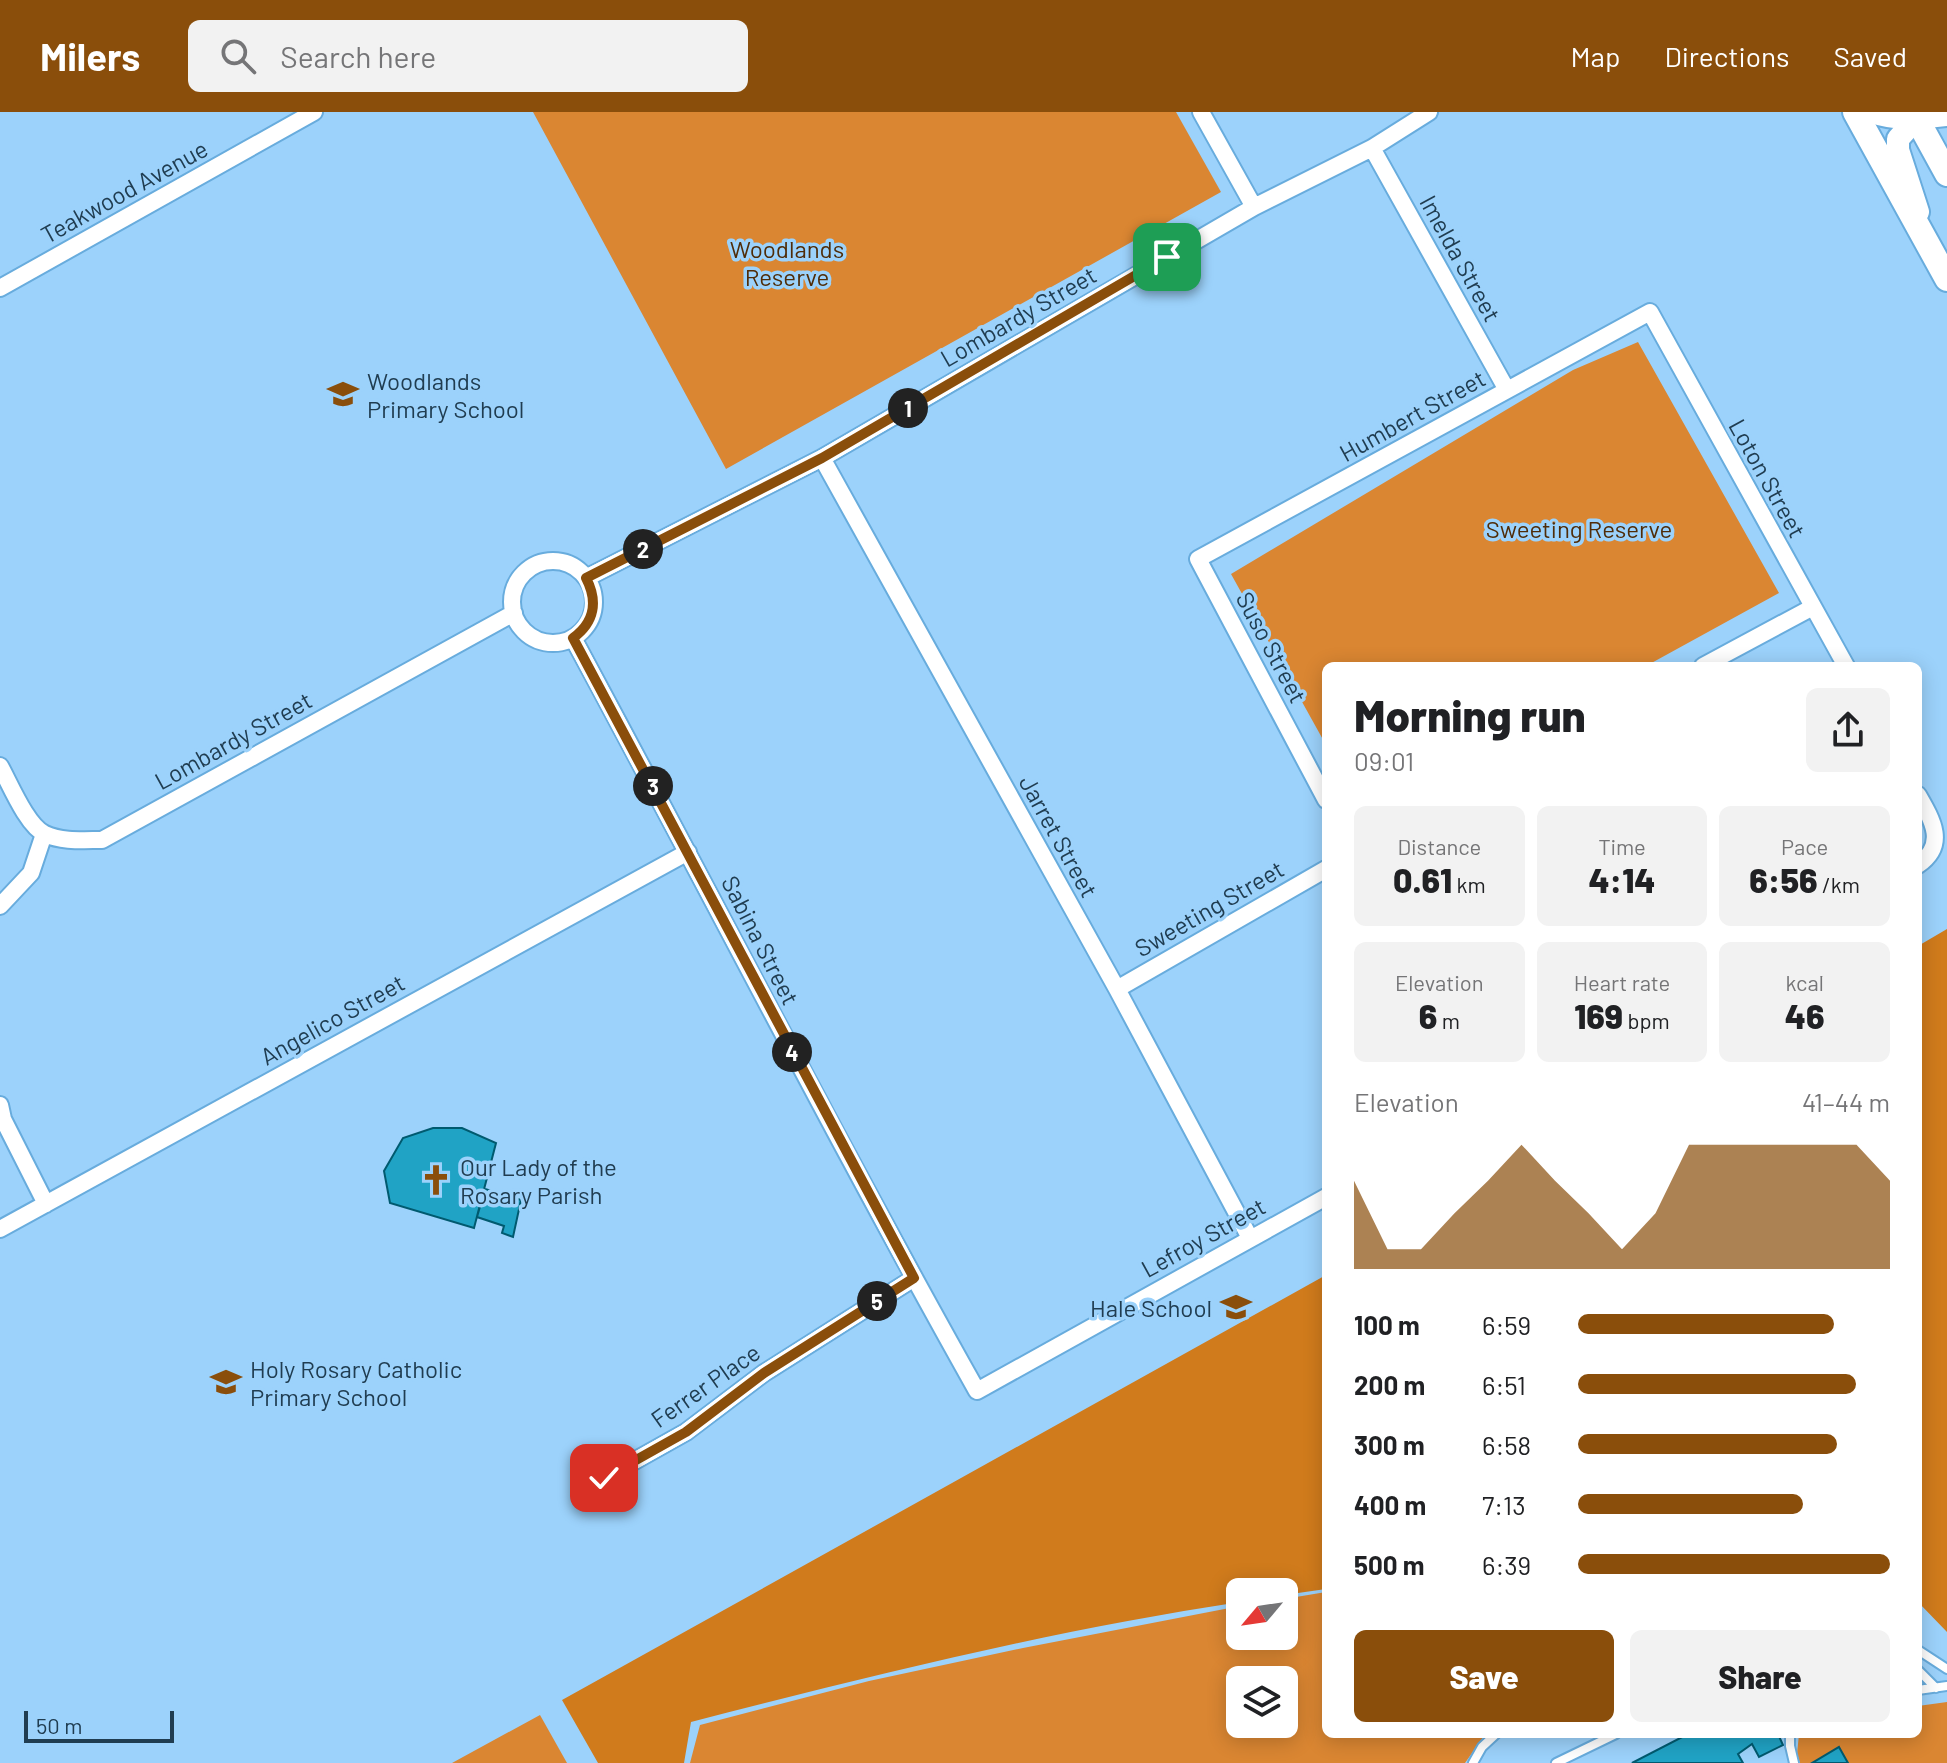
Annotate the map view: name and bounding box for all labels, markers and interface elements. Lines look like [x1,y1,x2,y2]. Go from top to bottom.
search box [188,20,748,92]
text: Milers [40,33,140,79]
icon: search [216,34,260,78]
text: Search here [280,38,436,74]
text: Map [1571,39,1620,73]
text: Directions [1664,39,1790,73]
text: Saved [1834,39,1907,73]
street label: Teakwood Avenue [36,133,212,249]
street label: Imelda Street [1414,190,1508,326]
pin [1133,223,1201,291]
park label: Woodlands Reserve [730,234,844,291]
icon: arrive [1145,235,1189,279]
street label: Lombardy Street [935,260,1101,372]
street label: Humbert Street [1334,363,1490,467]
place label: Woodlands Primary School [367,366,524,423]
school or university icon: Woodlands Primary School [326,377,360,411]
pin: 1 [888,388,928,428]
text: 1 [904,395,912,421]
street label: Loton Street [1723,414,1813,542]
park label: Sweeting Reserve [1486,514,1672,543]
pin: 2 [623,529,663,569]
text: 2 [637,536,649,562]
street label: Suso Street [1231,586,1313,708]
street label: Lombardy Street [149,685,317,795]
text: Morning run [1354,688,1586,741]
button: share [1806,688,1890,772]
text: 09:01 [1354,745,1414,776]
pin: 3 [633,766,673,806]
street label: Jarret Street [1014,770,1104,902]
text: 3 [647,773,659,799]
text: Distance [1397,833,1481,859]
text: Time [1598,833,1646,859]
text: Pace [1781,833,1828,859]
street label: Sweeting Street [1129,854,1289,962]
text: 0.61 [1393,859,1452,900]
text: 4:14 [1588,859,1656,900]
text: 6:56 [1749,859,1818,900]
street label: Sabina Street [716,871,806,1009]
text: km [1452,871,1486,897]
text: /km [1818,871,1860,897]
street label: Angelico Street [255,967,409,1071]
text: Elevation [1395,969,1484,995]
text: Heart rate [1574,969,1670,995]
text: kcal [1785,969,1824,995]
text: 6 [1419,995,1437,1036]
text: 169 [1574,995,1623,1036]
text: 46 [1785,995,1825,1036]
text: m [1437,1007,1460,1033]
text: bpm [1623,1007,1670,1033]
pin: 4 [772,1032,812,1072]
text: 4 [785,1039,799,1065]
text: Elevation [1354,1086,1459,1117]
text: 41–44 m [1802,1086,1890,1117]
place label: Our Lady of the Rosary Parish [460,1152,617,1209]
church icon: Our Lady of the Rosary Parish [419,1163,453,1197]
street label: Lefroy Street [1136,1191,1270,1283]
pin: 5 [857,1281,897,1321]
text: 5 [871,1288,883,1314]
school or university icon: Hale School [1219,1290,1253,1324]
place label: Hale School [1090,1293,1212,1322]
text: 100 m [1354,1309,1420,1340]
text: 6:59 [1482,1309,1531,1340]
street label: Ferrer Place [645,1337,765,1433]
place label: Holy Rosary Catholic Primary School [250,1354,462,1411]
school or university icon: Holy Rosary Catholic Primary School [209,1365,243,1399]
text: 200 m [1354,1369,1425,1400]
text: 6:51 [1482,1369,1526,1400]
text: 300 m [1354,1429,1425,1460]
text: 6:58 [1482,1429,1531,1460]
pin [570,1444,638,1512]
icon: check [582,1456,626,1500]
text: 400 m [1354,1489,1426,1520]
text: 7:13 [1482,1489,1526,1520]
text: 500 m [1354,1549,1425,1580]
text: 6:39 [1482,1549,1531,1580]
north arrow [1226,1578,1298,1650]
map controls [1226,1578,1298,1738]
button: Save [1354,1630,1614,1722]
button: Share [1630,1630,1890,1722]
button: layers [1226,1666,1298,1738]
scale bar [24,1707,174,1743]
text: 50 m [36,1712,82,1738]

